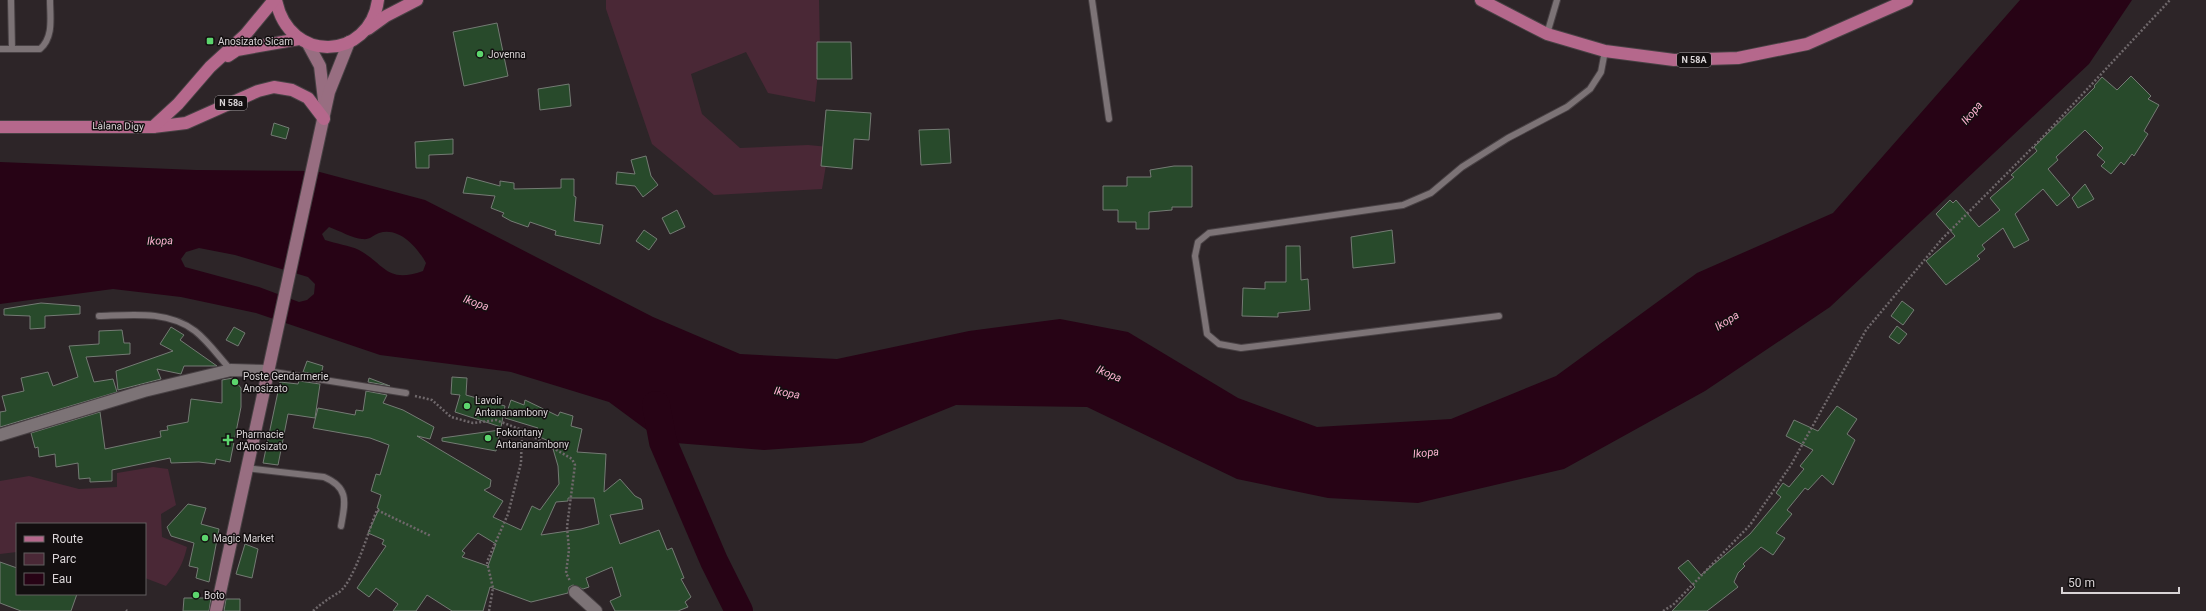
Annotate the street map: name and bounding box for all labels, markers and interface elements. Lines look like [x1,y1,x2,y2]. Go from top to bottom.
marker: Anosizato Sicam [205,36,215,46]
place label: Anosizato Sicam [218,36,293,47]
marker: Jovenna [475,49,485,59]
place label: Jovenna [488,49,526,60]
road number: N 58A [1677,53,1711,67]
road number: N 58a [215,96,247,110]
water label: Ikopa [1959,99,1986,127]
street label: Làlana Digy [92,120,144,132]
water label: Ikopa [147,234,173,248]
water label: Ikopa [461,292,491,314]
water label: Ikopa [1712,308,1742,333]
water label: Ikopa [1094,363,1124,385]
place label: Poste Gendarmerie Anosizato [243,371,328,394]
marker: Poste Gendarmerie Anosizato [230,377,240,387]
water label: Ikopa [773,384,801,402]
place label: Lavoir Antananambony [475,395,548,418]
marker: Lavoir Antananambony [462,401,472,411]
place label: Fokontany Antananambony [496,427,569,450]
place label: Pharmacie d'Anosizato [236,429,288,452]
marker: Fokontany Antananambony [483,433,493,443]
marker: Pharmacie d'Anosizato [223,435,233,445]
water label: Ikopa [1412,445,1440,461]
legend [16,523,146,595]
text: Route [52,532,83,546]
marker: Magic Market [200,533,210,543]
place label: Magic Market [213,533,274,544]
text: Parc [52,552,76,566]
scale bar [2062,569,2179,595]
text: Eau [52,572,72,586]
text: 50 m [2068,576,2095,590]
marker: Boto [191,590,201,600]
place label: Boto [204,590,225,601]

